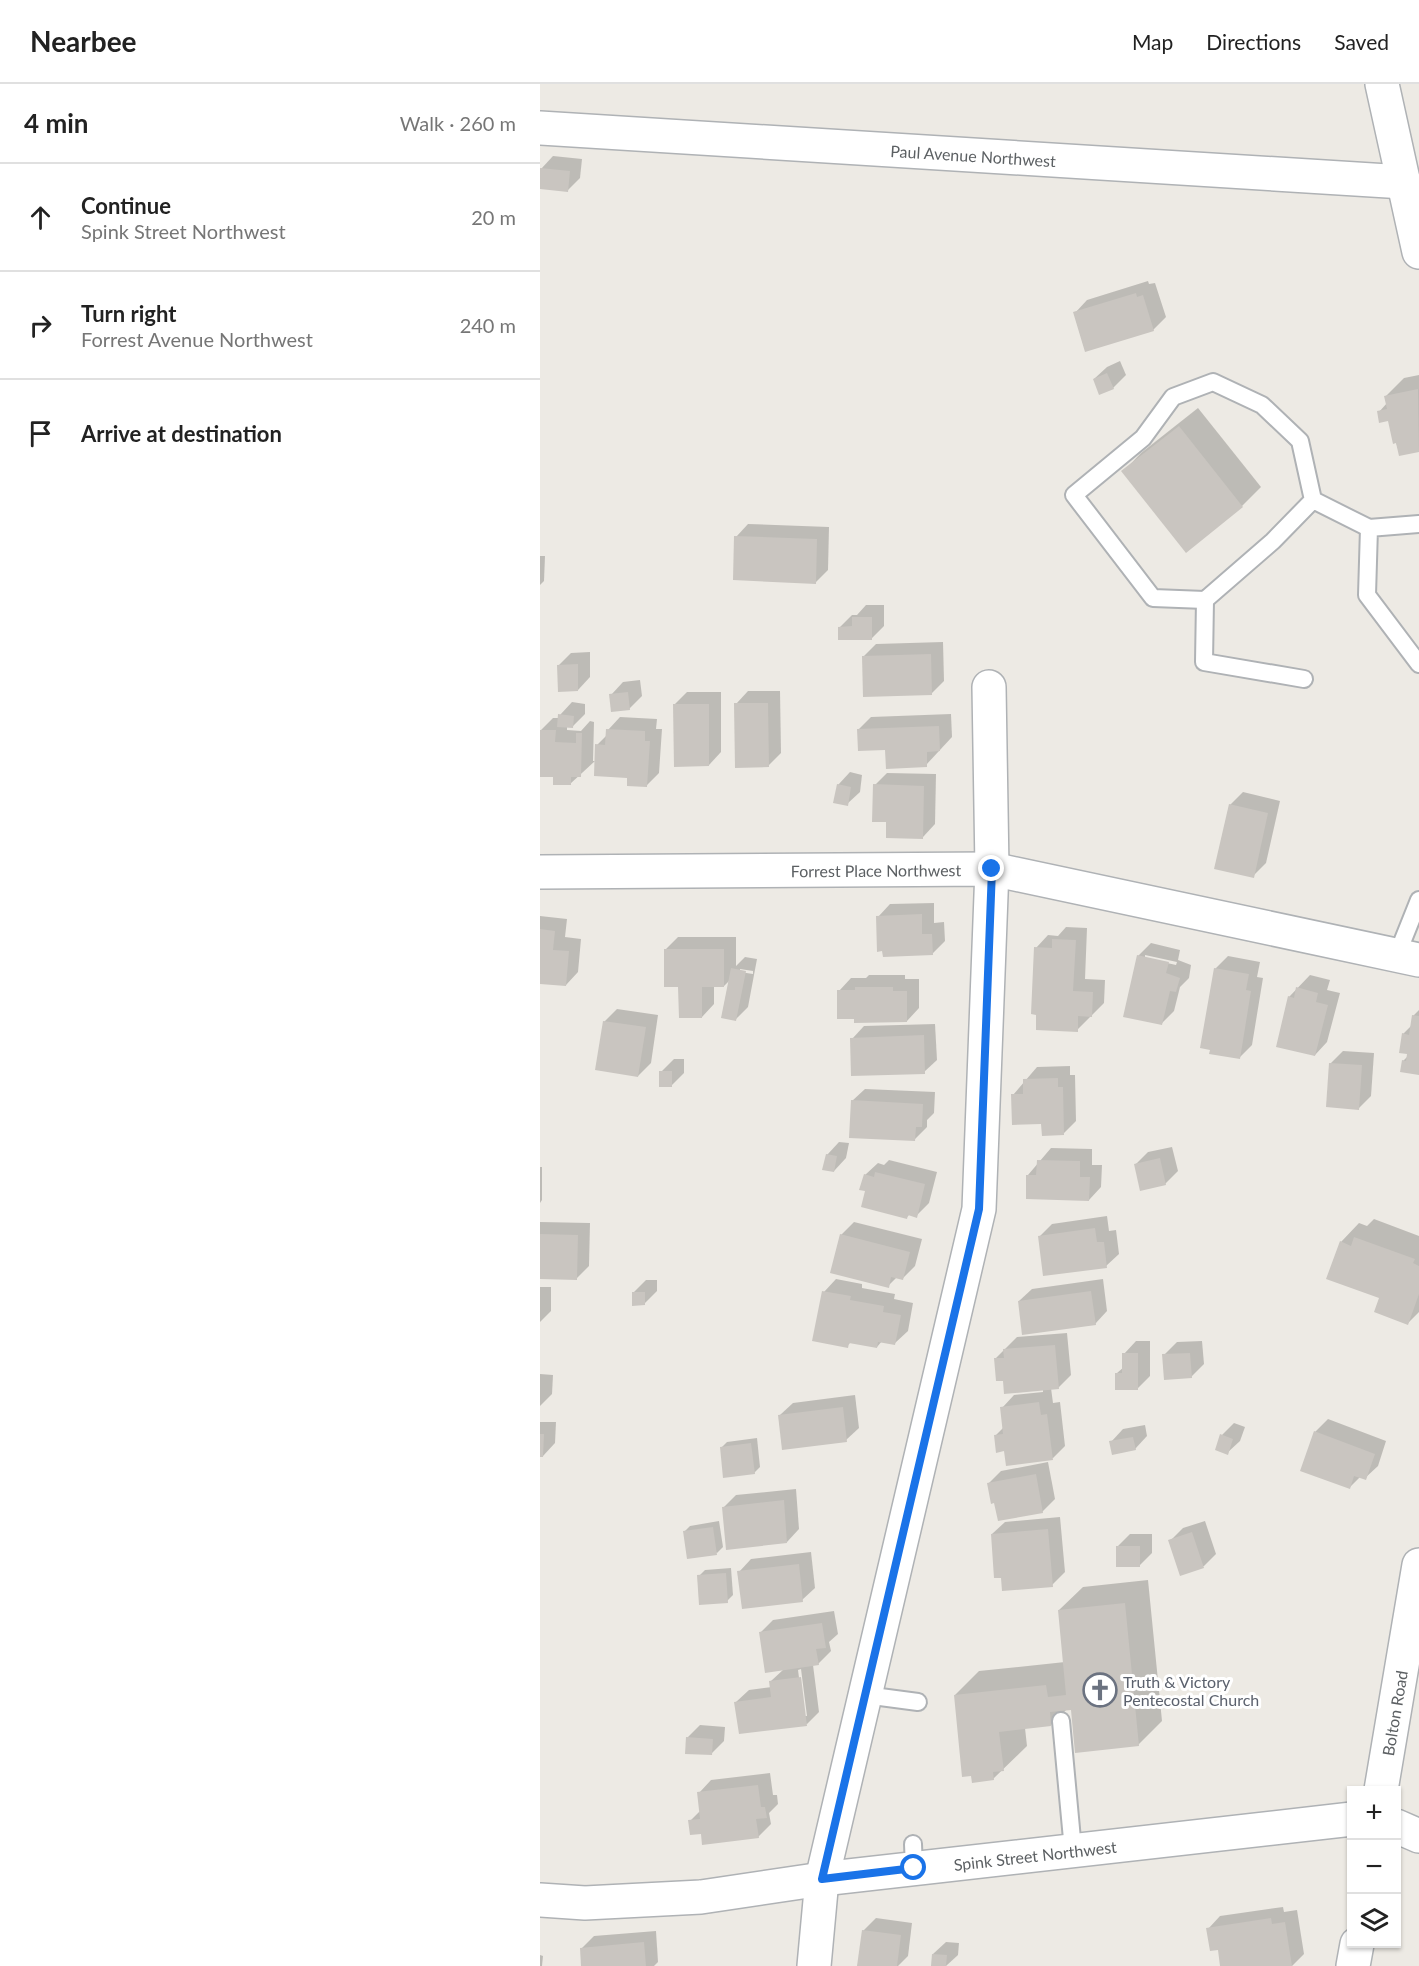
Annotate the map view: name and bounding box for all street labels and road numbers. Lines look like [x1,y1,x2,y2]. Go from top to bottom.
street label: Paul Avenue Northwest [890,140,1057,170]
street label: Forrest Place Northwest [791,860,962,880]
street label: Bolton Road [1377,1669,1411,1757]
street label: Spink Street Northwest [953,1836,1118,1874]

